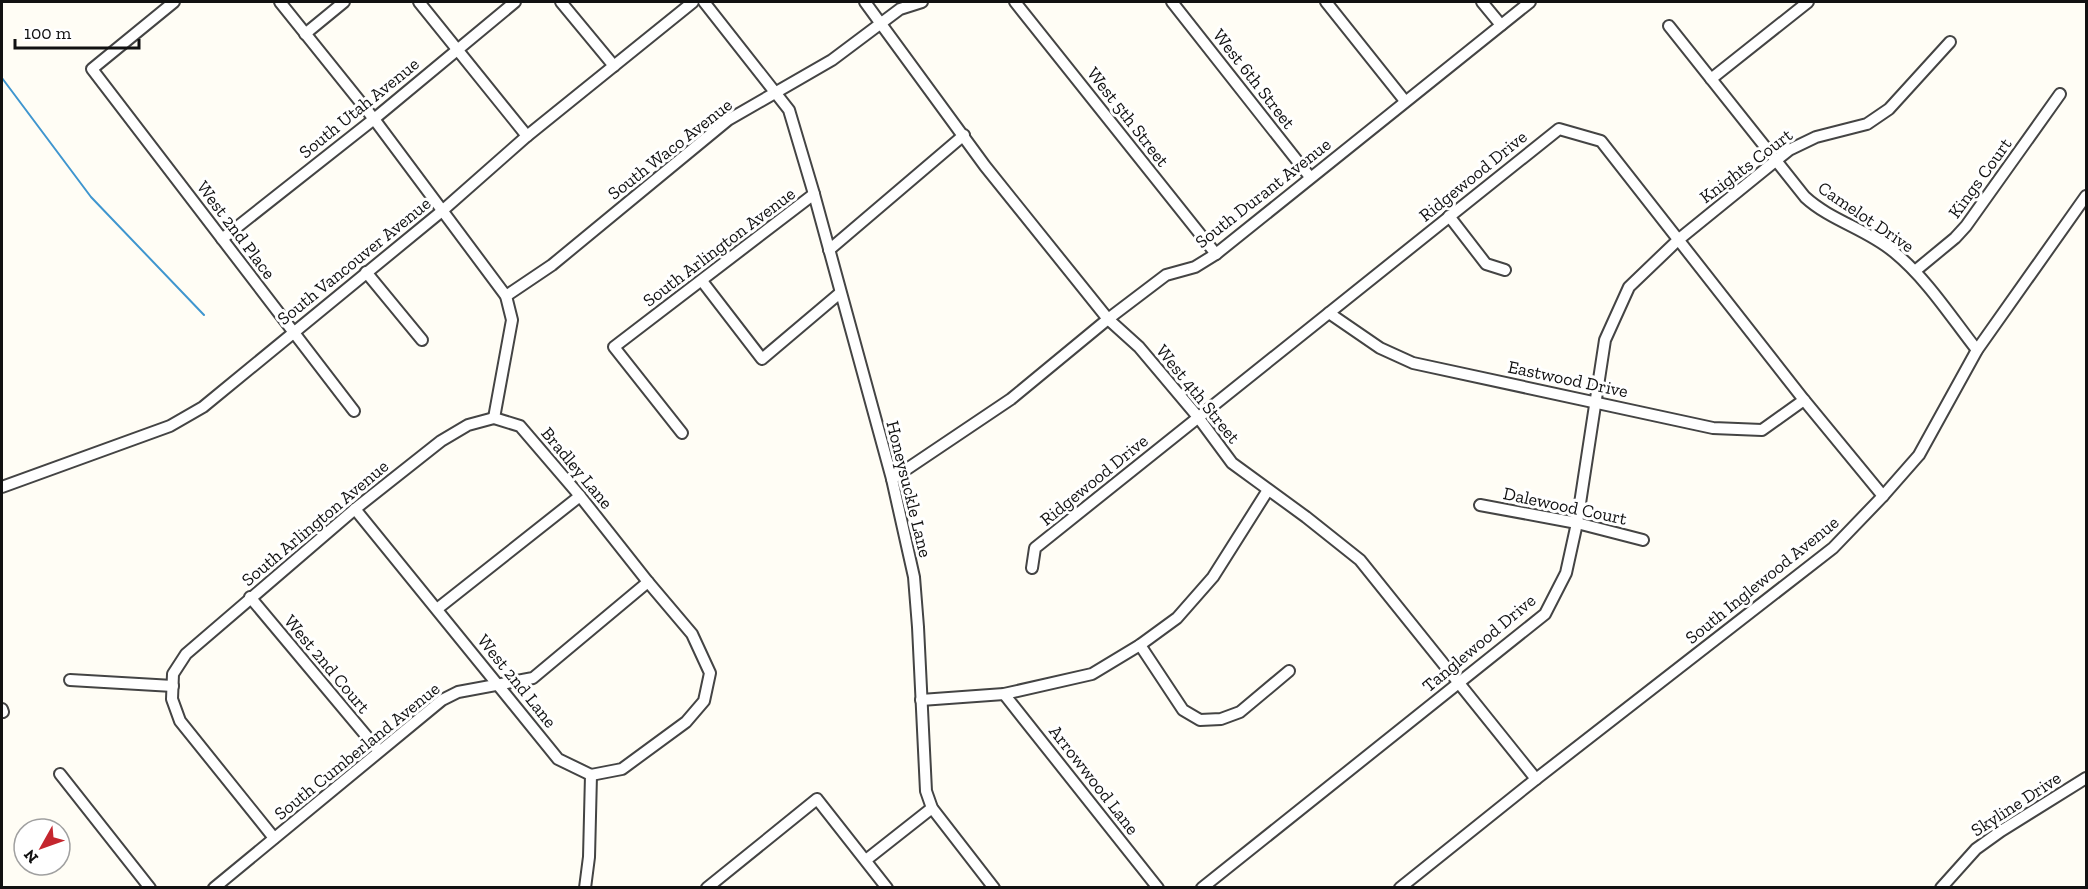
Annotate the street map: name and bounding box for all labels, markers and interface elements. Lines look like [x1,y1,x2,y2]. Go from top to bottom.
scale bar [15,12,140,50]
text: 100 m [24,22,72,44]
street label: West 6th Street [1208,25,1300,134]
street label: South Utah Avenue [294,53,424,163]
street label: West 5th Street [1082,63,1174,171]
street label: South Waco Avenue [603,94,737,204]
street label: Knights Court [1695,124,1797,208]
street label: Ridgewood Drive [1415,126,1531,226]
street label: South Durant Avenue [1191,133,1335,253]
street label: Kings Court [1943,133,2017,222]
street label: West 2nd Place [192,177,280,283]
street label: Camelot Drive [1814,177,1918,257]
street label: South Arlington Avenue [639,183,799,311]
street label: South Vancouver Avenue [273,192,435,330]
street label: West 4th Street [1151,340,1245,448]
street label: Eastwood Drive [1506,356,1630,402]
street label: Honeysuckle Lane [881,418,937,560]
street label: Bradley Lane [536,423,618,513]
street label: Ridgewood Drive [1036,430,1152,530]
street label: South Arlington Avenue [237,455,393,591]
street label: Dalewood Court [1501,482,1629,530]
street label: South Inglewood Avenue [1681,511,1843,649]
street label: Tanglewood Drive [1418,589,1540,697]
street label: West 2nd Court [279,610,375,718]
street label: West 2nd Lane [473,630,561,732]
street label: South Cumberland Avenue [270,677,444,825]
street label: Arrowwood Lane [1044,721,1144,839]
street label: Skyline Drive [1967,767,2065,841]
north arrow [12,817,72,877]
text: N [20,846,42,867]

